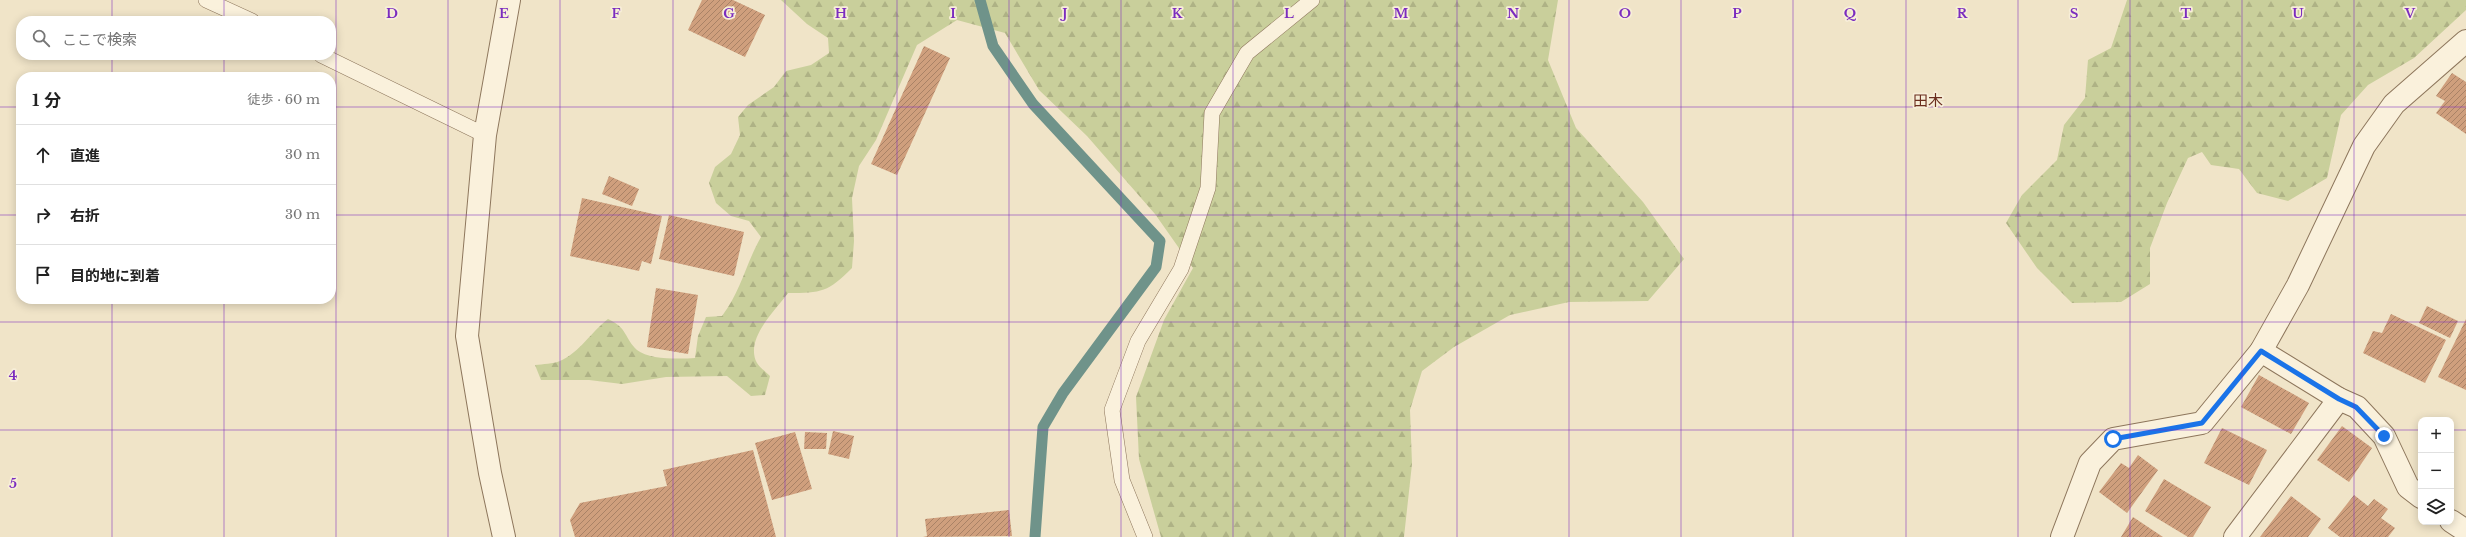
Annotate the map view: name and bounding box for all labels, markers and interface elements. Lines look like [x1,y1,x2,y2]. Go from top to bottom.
text: D [386,5,398,22]
text: E [499,5,509,22]
text: F [612,5,621,22]
text: G [723,5,735,22]
text: H [835,5,847,22]
text: I [950,5,956,22]
text: J [1059,5,1068,22]
text: K [1172,5,1183,22]
text: L [1284,5,1294,22]
text: M [1394,5,1409,22]
text: N [1507,5,1519,22]
text: O [1619,5,1631,22]
text: P [1732,5,1742,22]
text: Q [1844,5,1857,22]
text: R [1957,5,1969,22]
text: S [2070,5,2079,22]
text: T [2181,5,2192,22]
text: U [2292,5,2304,22]
text: V [2404,5,2416,22]
search box [16,16,336,60]
icon: search [30,27,52,49]
text: ここで検索 [62,30,137,49]
text: 1 分 [32,90,61,111]
text: 徒歩 · 60 m [248,91,320,108]
district label: 田木 [1913,91,1943,110]
icon: ahead [32,144,54,166]
text: 直進 [70,146,100,165]
text: 30 m [285,146,320,163]
icon: right [32,204,54,226]
text: 右折 [70,206,100,225]
text: 30 m [285,206,320,223]
icon: arrive [32,264,54,286]
text: 目的地に到着 [70,266,160,285]
text: 4 [9,367,18,384]
map controls [2418,417,2454,525]
button: + [2418,417,2454,453]
route end [2375,427,2393,445]
route start [2104,430,2122,448]
button: − [2418,453,2454,489]
text: 5 [9,475,17,492]
button: layers [2418,489,2454,525]

